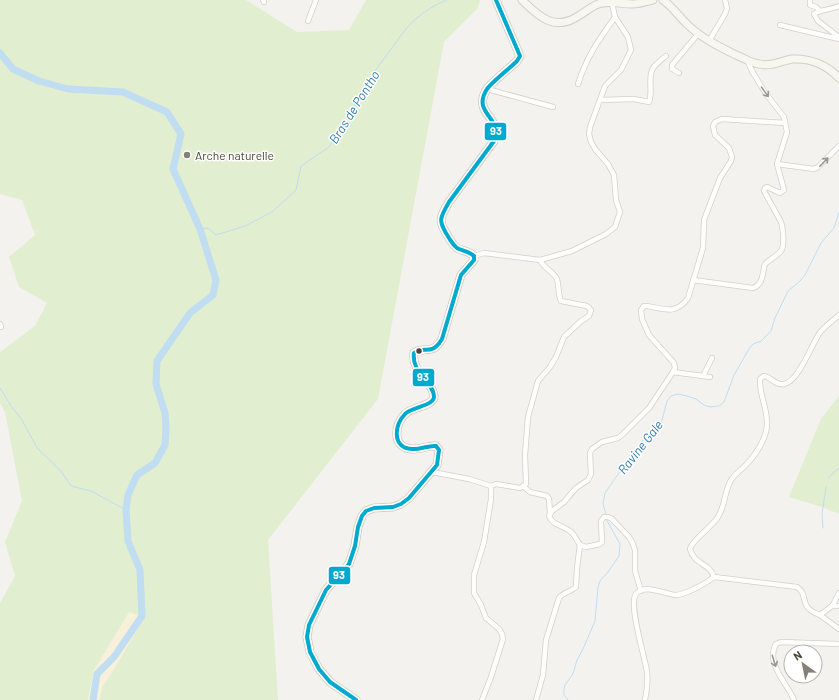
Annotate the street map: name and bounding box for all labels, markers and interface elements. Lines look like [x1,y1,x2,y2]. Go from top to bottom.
water label: Bras de Pontho [325,67,383,146]
one-way arrow [761,86,769,97]
line badge: 93 [484,122,507,141]
text: 93 [490,124,502,137]
place label: Arche naturelle [195,148,274,162]
marker: Arche naturelle [182,150,192,160]
one-way arrow [819,157,829,167]
unlabelled marker [414,346,424,356]
line badge: 93 [412,368,435,387]
text: 93 [417,370,429,383]
water label: Ravine Gale [614,417,666,477]
line badge: 93 [328,566,351,585]
text: 93 [333,568,345,581]
north arrow [783,644,823,684]
text: N [791,648,804,663]
one-way arrow [771,654,778,667]

